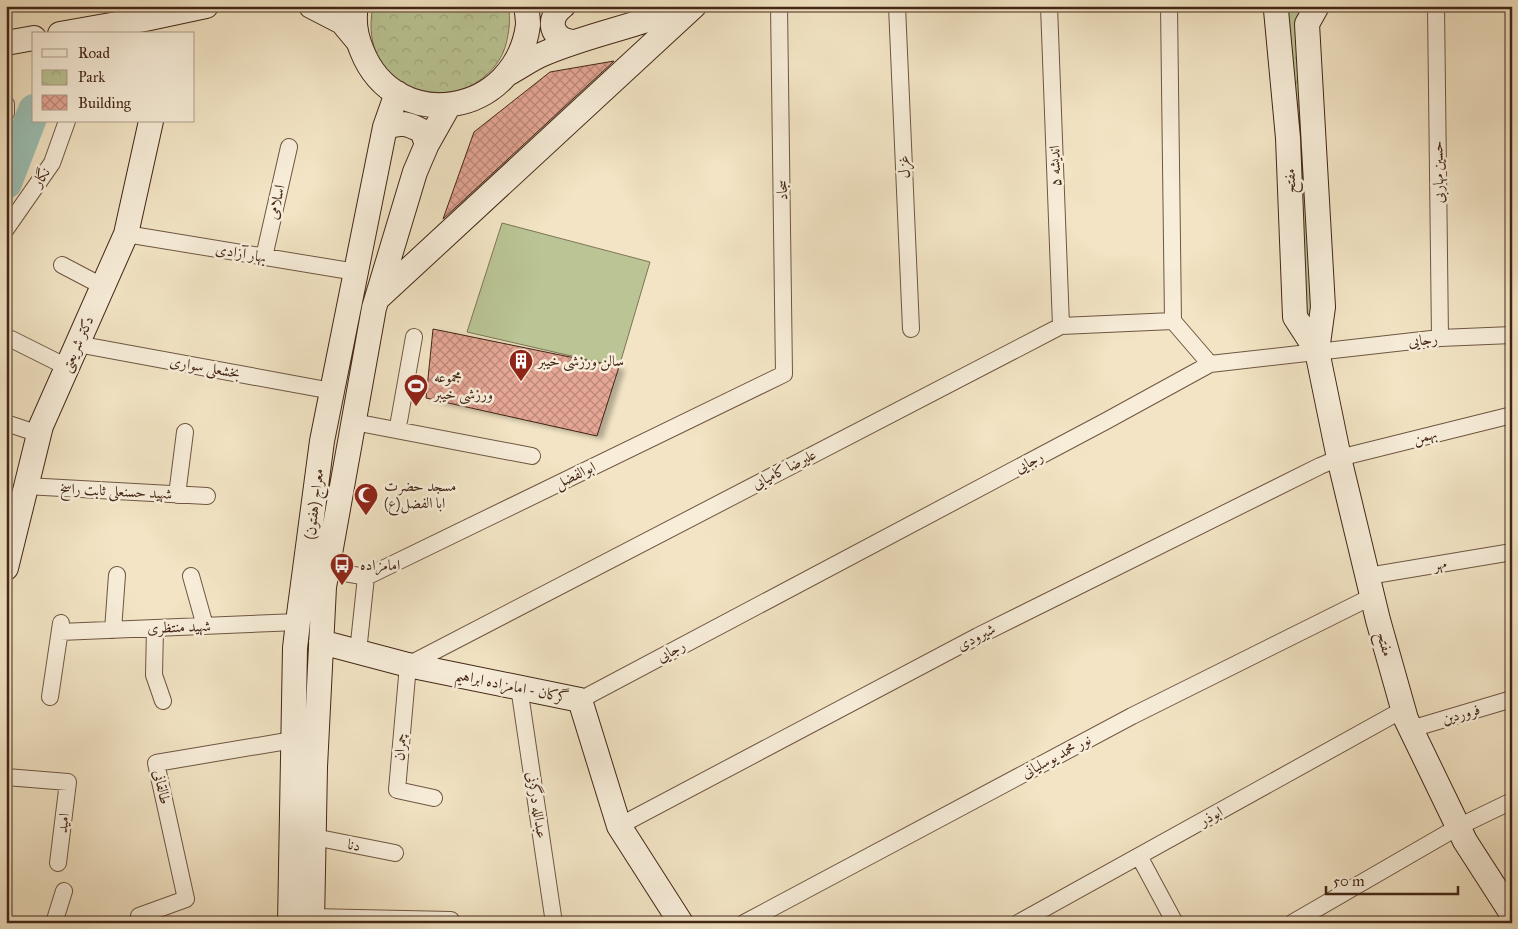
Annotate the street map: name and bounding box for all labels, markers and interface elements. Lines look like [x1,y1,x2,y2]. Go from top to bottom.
legend [32,32,195,122]
text: Road [78,44,110,62]
text: Park [78,68,105,86]
text: Building [78,94,132,112]
street label: حسین مهاربی [1428,141,1450,203]
street label: اندیشه ۵ [1045,145,1065,187]
street label: غزل [894,155,916,179]
street label: نگار [26,163,54,192]
street label: مفتح [1281,168,1304,194]
street label: سجاد [773,180,791,200]
street label: اسلامی [263,183,289,221]
street label: بهار آزادی [214,240,268,267]
street label: دکتر شریعتی [57,313,99,376]
street label: رجایی [1407,330,1439,351]
building icon: سالن ورزشی خیبر [508,348,534,382]
street label: بخشعلی سواری [168,352,242,384]
place label: سالن ورزشی خیبر [536,352,624,372]
place label: مجموعه ورزشی خیبر [432,368,493,405]
sports icon: مجموعه ورزشی خیبر [403,373,429,407]
street label: بهمن [1411,424,1439,449]
street label: علیرضا کامیابی [749,445,820,495]
street label: رجایی [1012,447,1047,478]
street label: ابوالفضل [552,457,599,494]
street label: معراج (هفتون) [301,468,331,541]
place label: مسجد حضرت ابا الفضل(ع) [384,477,456,516]
street label: شهید حسنعلی ثابت راسخ [59,479,173,508]
mosque icon: مسجد حضرت ابا الفضل(ع) [353,482,379,516]
bus stop icon: امامزاده [329,552,355,586]
street label: مهر [1430,554,1448,575]
place label: امامزاده [360,556,400,576]
street label: شهید منتظری [147,617,211,638]
street label: شیرودی [954,620,998,654]
street label: مفتح [1368,630,1397,660]
street label: رجایی [654,636,689,667]
street label: گرکان - امامزاده ابراهیم [452,664,571,713]
street label: فروردین [1440,700,1482,729]
street label: نور محمد یوسلیانی [1018,730,1094,782]
street label: چمران [390,732,411,762]
street label: طالقانی [150,768,174,806]
street label: عبدالله درگزنی [523,770,552,840]
street label: ابوذر [1194,802,1226,831]
street label: امید [53,812,73,834]
street label: دنا [346,835,362,855]
scale bar [1326,864,1458,896]
text: 50 m [1333,872,1365,890]

